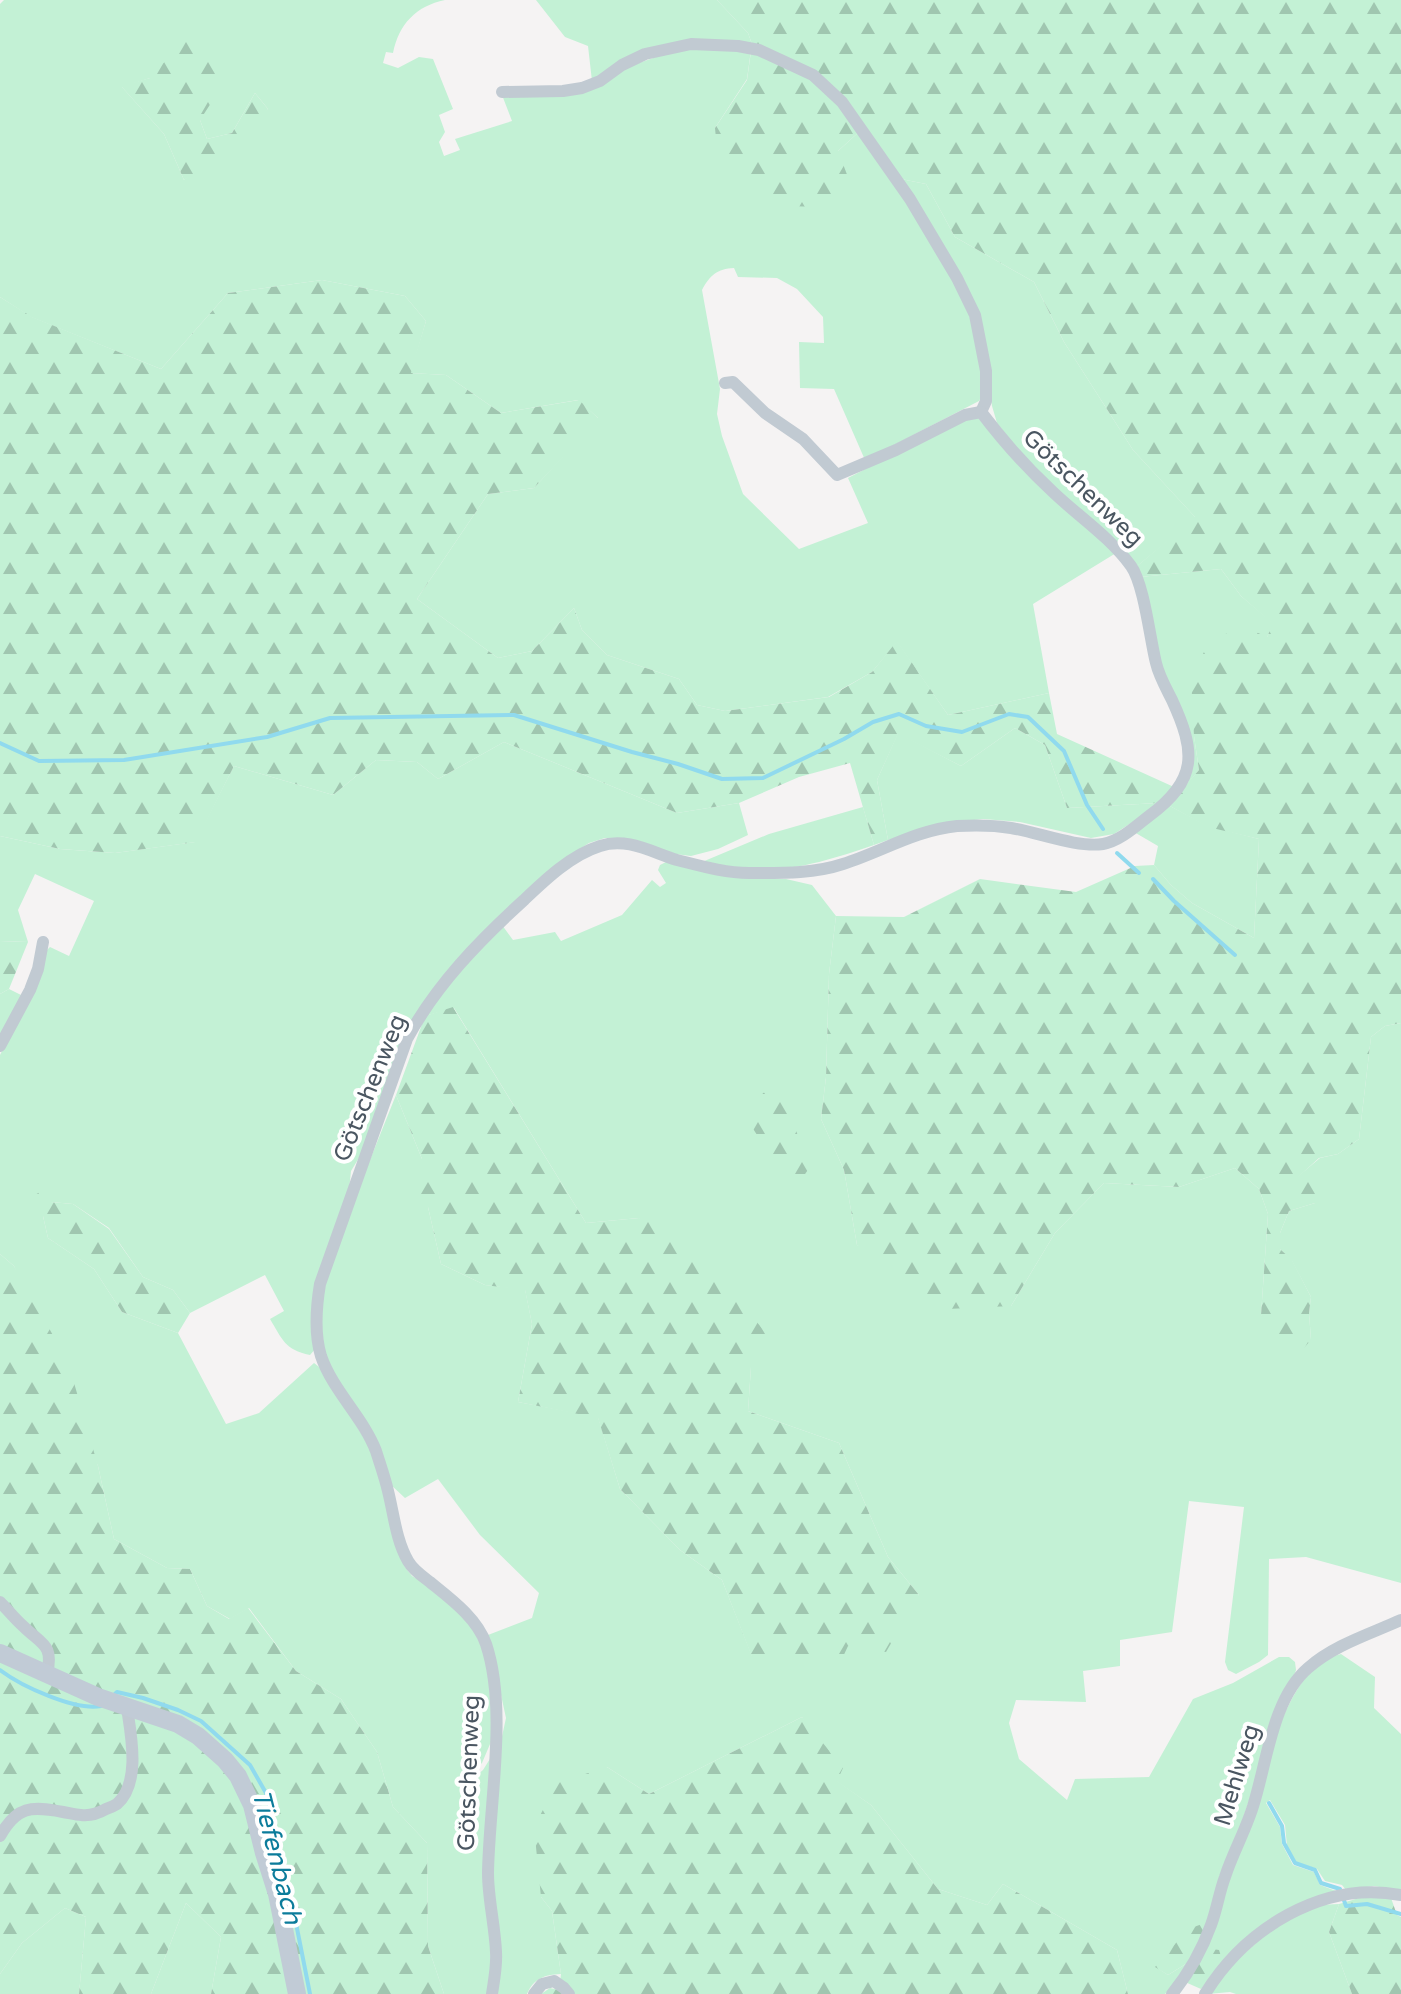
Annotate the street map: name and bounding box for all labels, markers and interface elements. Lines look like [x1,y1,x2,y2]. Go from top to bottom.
street label: Götschenweg [1017,423,1149,553]
street label: Götschenweg [327,1010,413,1166]
street label: Götschenweg [452,1694,486,1852]
street label: Mehlweg [1208,1721,1266,1829]
water label: Tiefenbach [245,1787,309,1928]

